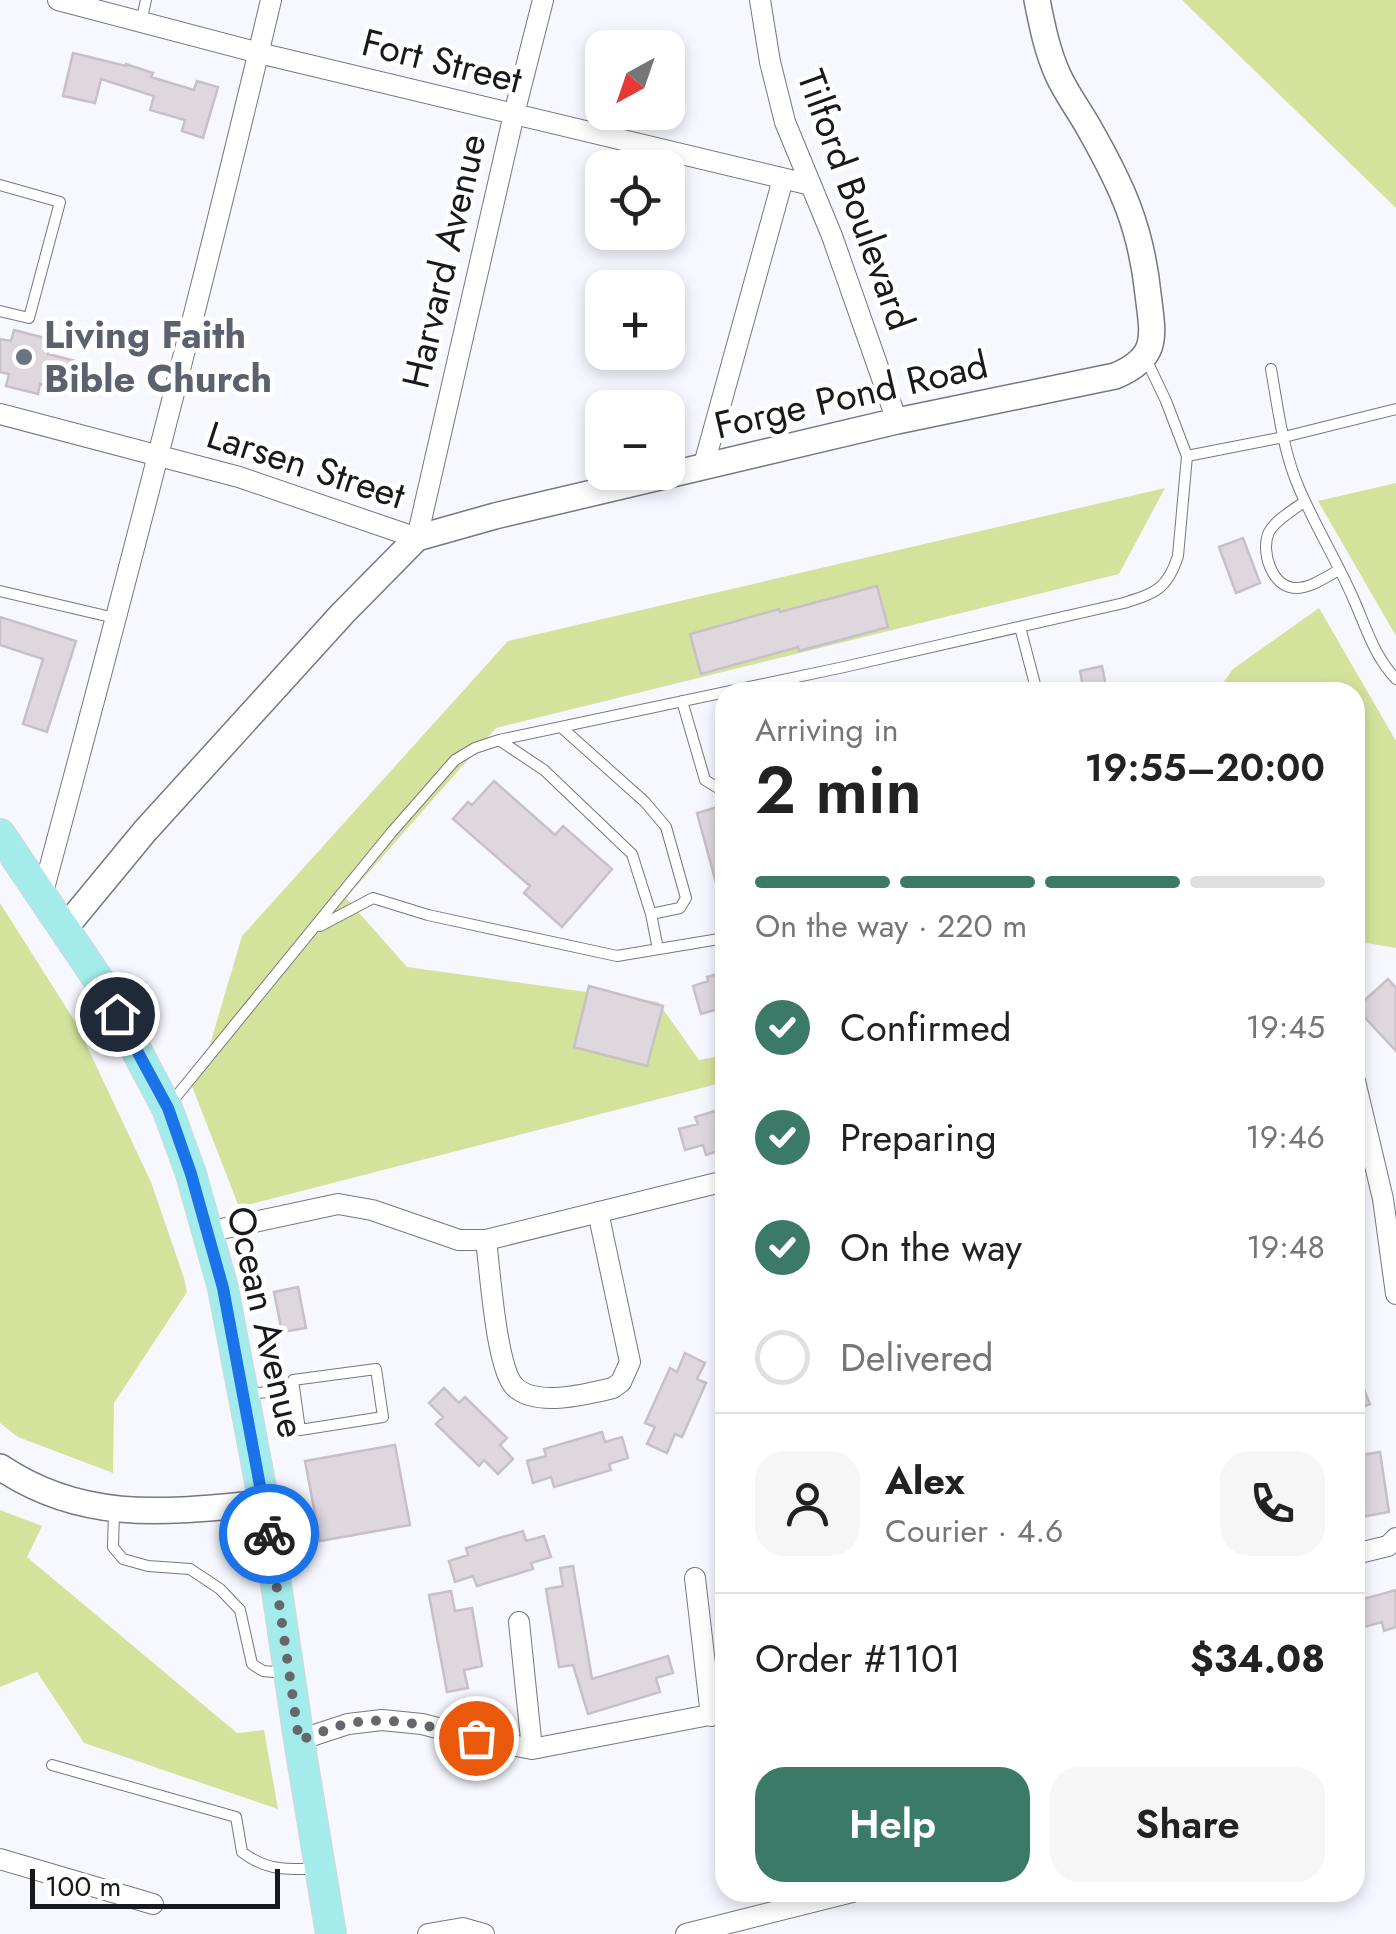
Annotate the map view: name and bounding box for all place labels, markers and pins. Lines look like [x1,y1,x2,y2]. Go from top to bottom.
place label: Living Faith Bible Church [44,307,272,406]
marker: Living Faith Bible Church [13,346,35,368]
pin [75,972,160,1057]
pin [434,1696,519,1781]

